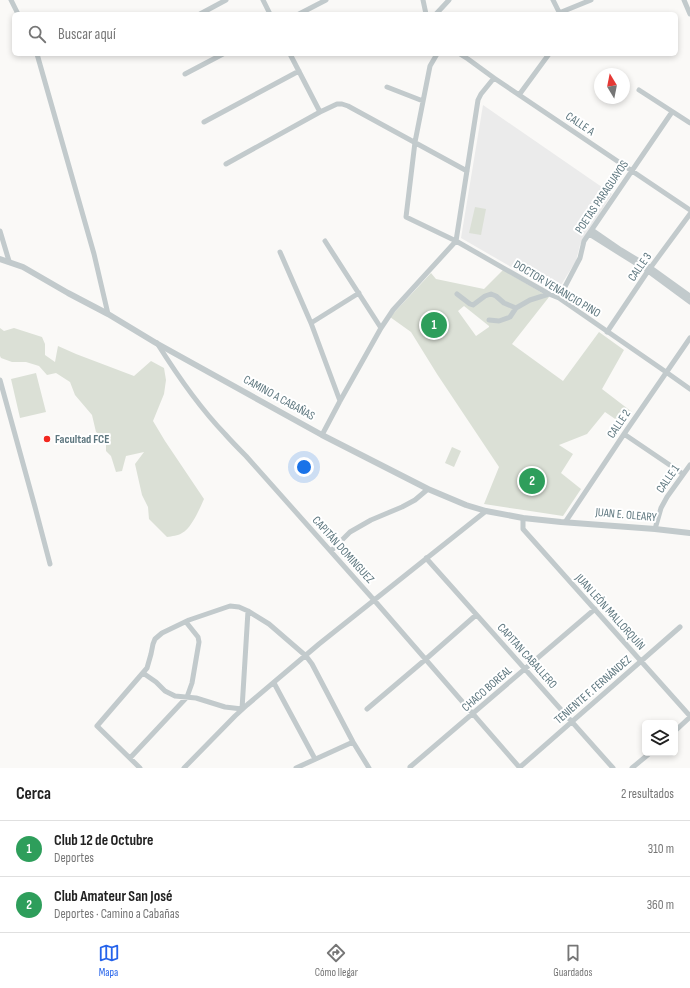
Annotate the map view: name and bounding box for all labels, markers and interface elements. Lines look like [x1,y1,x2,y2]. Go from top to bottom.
search box [12,12,678,56]
icon: search [26,23,48,45]
text: Buscar aquí [58,25,116,44]
north arrow [594,68,630,104]
street label: CALLE A [563,109,598,140]
street label: POETAS PARAGUAYOS [572,158,632,236]
street label: CALLE 3 [625,250,655,284]
street label: DOCTOR VENANCIO PINO [511,257,603,321]
pin: 1 [421,310,447,340]
street label: CAMINO A CABAÑAS [241,372,317,424]
street label: CALLE 2 [604,407,634,441]
place label: Facultad FCE [55,432,109,447]
marker: Facultad FCE [42,434,52,444]
your location [294,457,314,477]
street label: CALLE 1 [653,461,683,496]
pin: 2 [519,466,545,496]
street label: JUAN E. OLEARY [594,505,657,525]
street label: CAPITÁN DOMINGUEZ [309,513,377,587]
street label: JUAN LEÓN MALLORQUÍN [571,570,648,653]
street label: CAPITAN CABALLERO [494,620,560,692]
street label: TENIENTE F. FERNÁNDEZ [551,652,635,728]
street label: CHACO BOREAL [459,663,516,715]
map controls [642,720,678,756]
button: layers [642,720,678,756]
text: Cerca [16,784,51,804]
text: 2 resultados [621,786,674,802]
text: Club 12 de Octubre [54,831,153,850]
text: 1 [26,841,32,857]
text: 310 m [648,841,674,857]
text: Deportes [54,850,94,866]
text: Club Amateur San José [54,887,172,906]
text: 2 [26,897,32,913]
text: 360 m [647,897,674,913]
text: Deportes · Camino a Cabañas [54,906,179,922]
tab: Mapa [98,942,120,979]
tab: Cómo llegar [315,942,358,979]
tab: Guardados [553,942,592,979]

